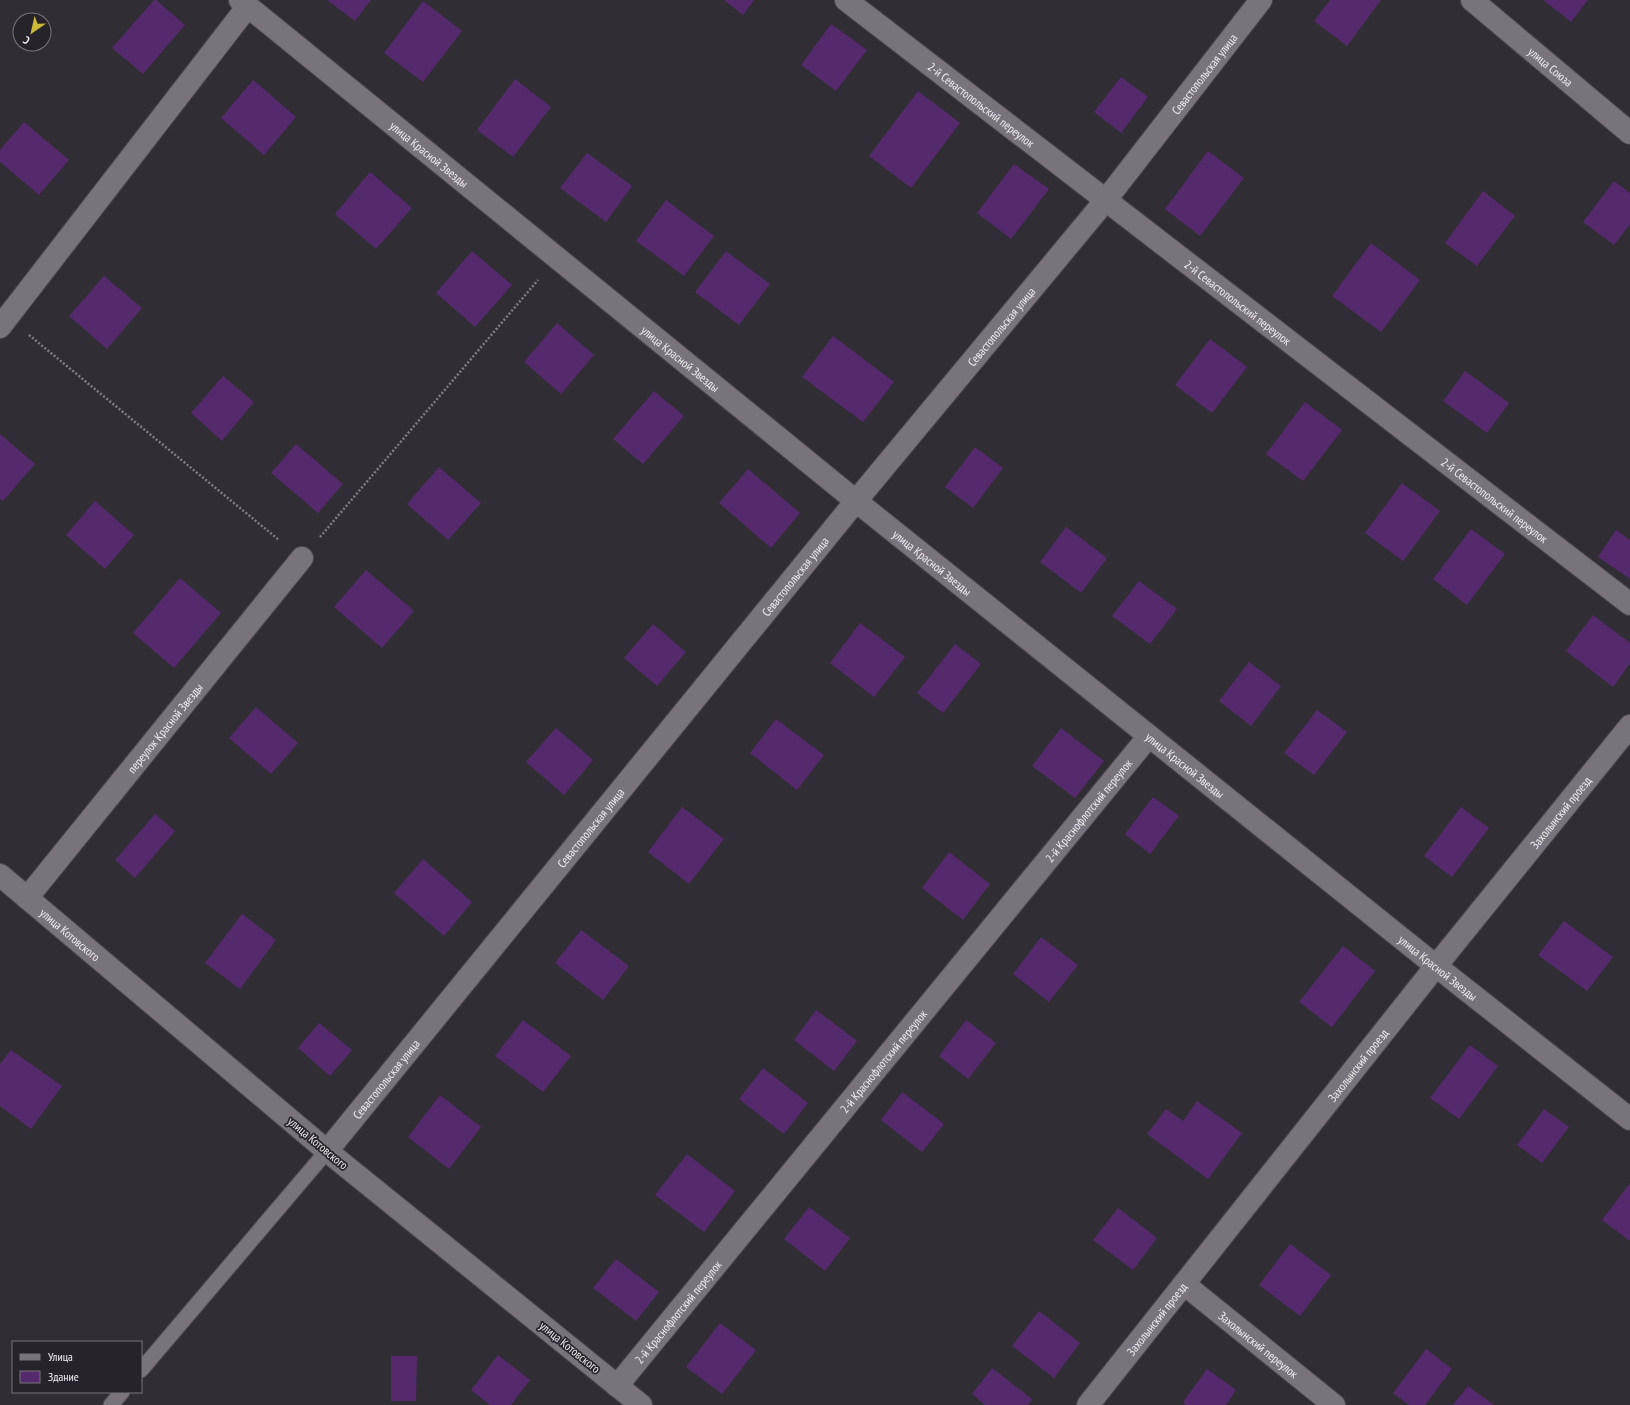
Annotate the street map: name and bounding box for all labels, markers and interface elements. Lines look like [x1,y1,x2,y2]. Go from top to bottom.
north arrow [12,12,52,52]
street label: Севастопольская улица [1168,30,1240,117]
text: С [20,33,32,48]
street label: улица Союза [1525,43,1576,89]
street label: 2-й Севастопольский переулок [925,59,1038,150]
street label: улица Красной Звезды [387,118,472,190]
street label: 2-й Севастопольский переулок [1182,256,1295,348]
street label: Севастопольская улица [964,284,1038,369]
street label: улица Красной Звезды [638,322,723,395]
street label: 2-й Севастопольский переулок [1438,454,1551,546]
street label: улица Красной Звезды [890,526,975,598]
street label: Севастопольская улица [758,533,832,619]
street label: переулок Красной Звезды [124,680,206,776]
street label: улица Красной Звезды [1143,729,1228,801]
street label: 2-й Краснофлотский переулок [1042,755,1135,865]
street label: Захолынский проезд [1527,772,1595,851]
street label: Севастопольская улица [554,785,627,870]
street label: улица Котовского [37,905,103,964]
street label: улица Красной Звезды [1396,932,1481,1003]
street label: 2-й Краснофлотский переулок [836,1006,930,1116]
street label: Захолынский проезд [1324,1025,1391,1104]
street label: Севастопольская улица [349,1036,423,1122]
street label: улица Котовского [285,1114,351,1172]
street label: 2-й Краснофлотский переулок [631,1257,725,1366]
street label: Захолынский проезд [1123,1279,1190,1358]
street label: Захолынский переулок [1216,1308,1302,1381]
street label: улица Котовского [537,1318,603,1376]
legend [12,1341,142,1393]
text: Улица [48,1349,73,1364]
text: Здание [48,1369,79,1384]

